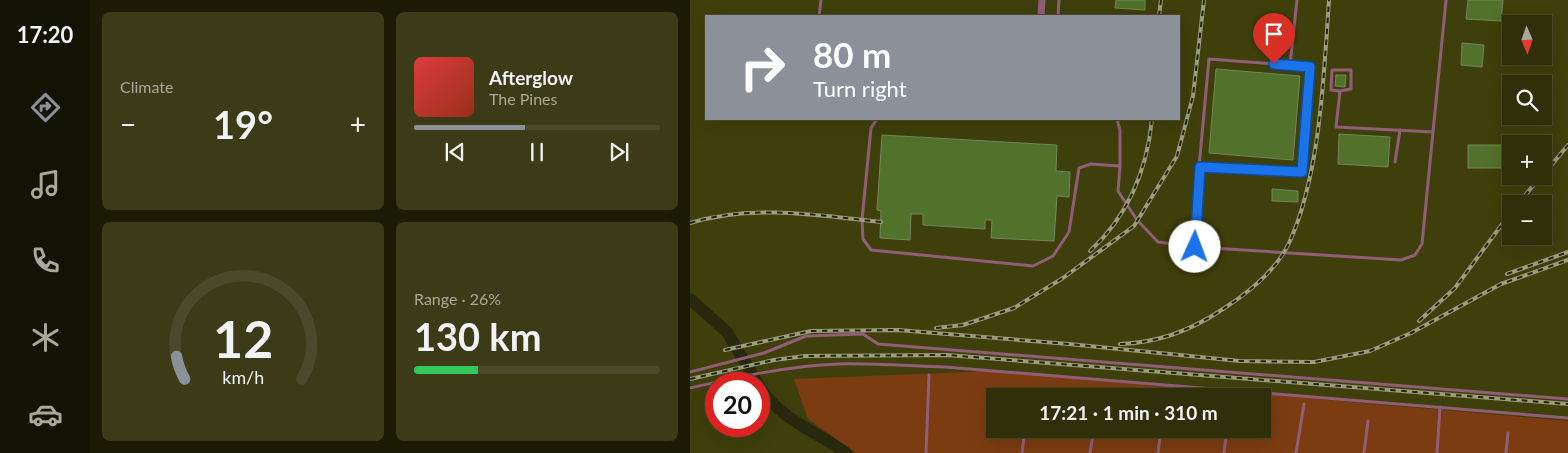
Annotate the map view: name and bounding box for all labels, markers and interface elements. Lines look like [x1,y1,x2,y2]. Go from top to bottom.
pin [1253,13,1295,64]
north arrow [1502,15,1552,65]
map controls [1502,15,1552,245]
icon: arrive [1260,20,1288,48]
text: 17:20 [17,21,73,48]
text: 80 m [813,33,891,75]
icon: right [730,35,795,100]
text: Afterglow [489,66,573,89]
text: Turn right [813,75,907,102]
button: search [1502,75,1552,125]
text: Climate [120,77,173,96]
text: The Pines [489,89,558,108]
icon: directions [28,90,63,125]
text: 19° [213,101,273,147]
text: − [120,107,136,141]
text: + [350,107,366,141]
button: + [1502,135,1552,185]
icon: previous [441,138,469,166]
icon: pause [523,138,551,166]
icon: next [605,138,633,166]
icon: music [28,167,63,202]
button: − [1502,195,1552,245]
position arrow [1168,220,1220,272]
icon: phone [28,243,63,278]
text: Range · 26% [414,289,501,308]
text: 12 [213,307,273,369]
text: 130 km [414,313,542,359]
icon: climate [28,320,63,355]
text: km/h [222,366,264,388]
speed limit sign: 20 [705,372,770,437]
icon: car [28,397,63,432]
text: 17:21 · 1 min · 310 m [1039,401,1218,424]

